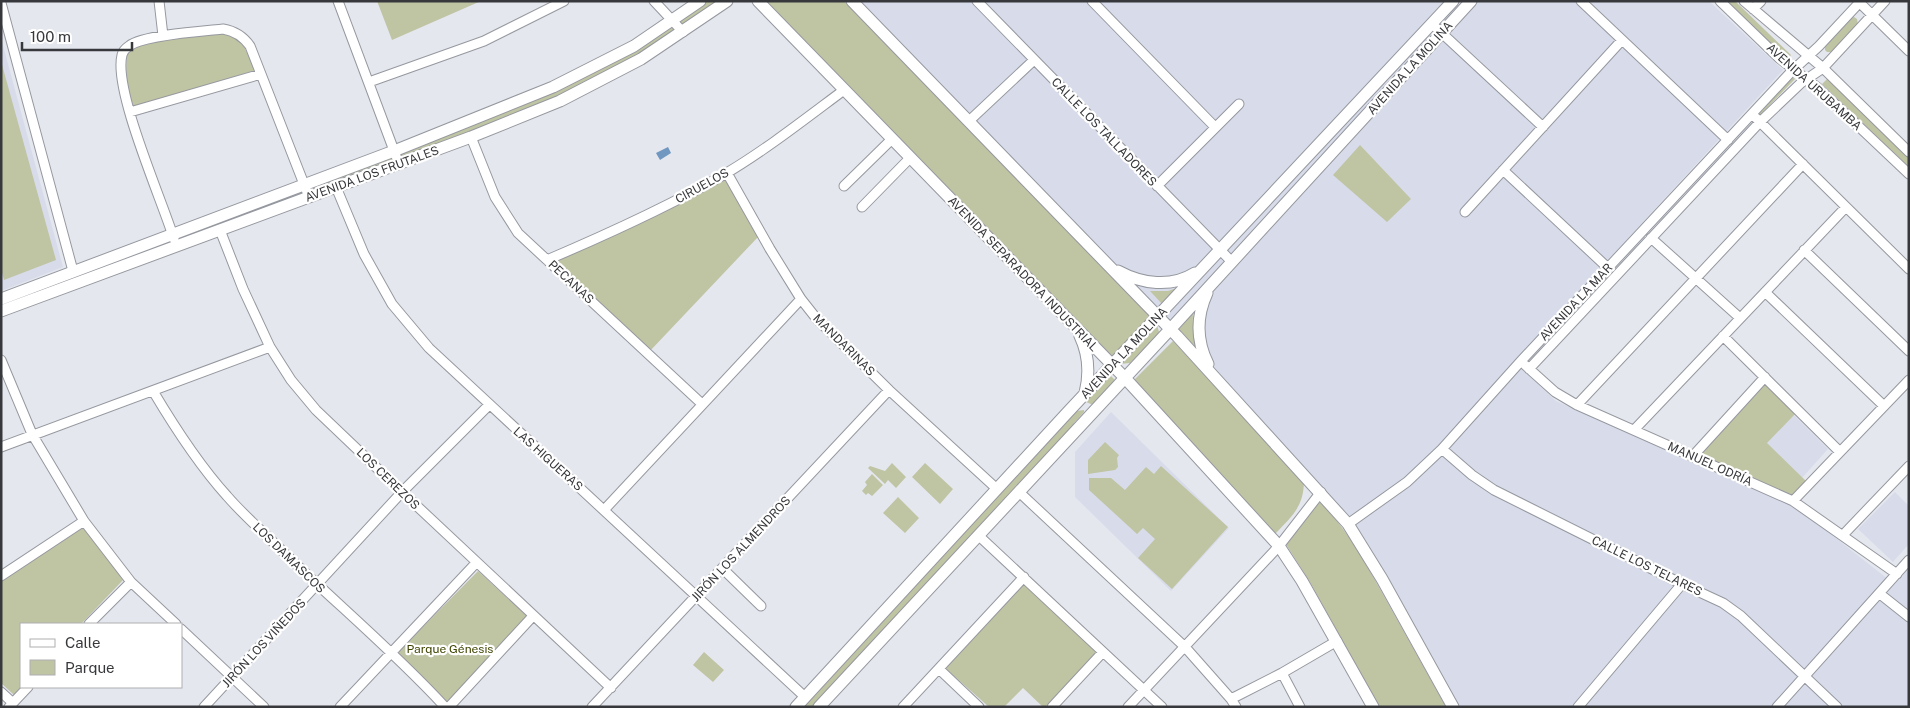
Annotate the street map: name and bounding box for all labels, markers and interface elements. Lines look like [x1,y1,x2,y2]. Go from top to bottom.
street label: AVENIDA LA MOLINA [1364,18,1456,117]
scale bar [22,20,132,52]
text: 100 m [30,28,71,45]
street label: AVENIDA URUBAMBA [1764,41,1865,134]
street label: CALLE LOS TALLADORES [1049,75,1159,189]
street label: AVENIDA LOS FRUTALES [303,143,441,205]
street label: CIRUELOS [673,166,731,206]
street label: AVENIDA SEPARADORA INDUSTRIAL [945,194,1101,354]
street label: PECANAS [545,257,597,307]
street label: AVENIDA LA MAR [1537,261,1615,343]
street label: AVENIDA LA MOLINA [1078,304,1171,402]
street label: MANDARINAS [810,311,878,379]
street label: LAS HIGUERAS [511,424,585,494]
street label: MANUEL ODRÍA [1666,439,1755,489]
street label: LOS CEREZOS [354,445,422,513]
street label: JIRÓN LOS ALMENDROS [688,493,794,605]
street label: LOS DAMASCOS [250,520,328,596]
street label: CALLE LOS TELARES [1589,533,1705,599]
street label: JIRÓN LOS VIÑEDOS [219,596,309,690]
legend [20,623,182,688]
text: Calle [65,634,101,651]
park label: Parque Génesis [407,642,493,656]
text: Parque [65,659,115,676]

